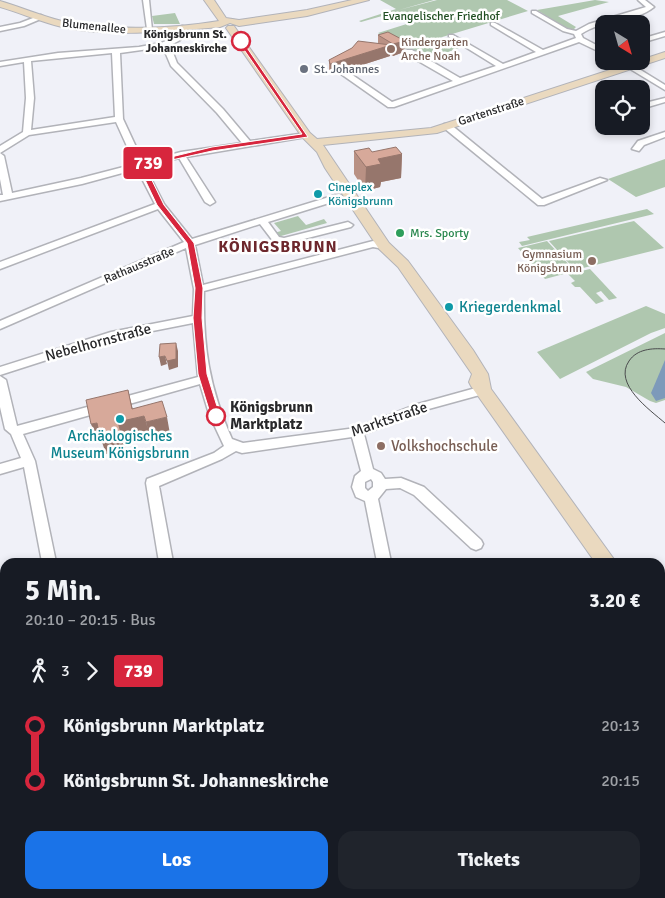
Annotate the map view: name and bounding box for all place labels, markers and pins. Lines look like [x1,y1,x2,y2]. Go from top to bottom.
place label: Königsbrunn St. Johanneskirche [143,27,227,56]
marker: Königsbrunn St. Johanneskirche [231,31,251,51]
place label: Kindergarten Arche Noah [401,35,468,64]
marker: Kindergarten Arche Noah [385,43,397,55]
place label: St. Johannes [314,62,379,77]
marker: St. Johannes [298,63,310,75]
place label: Cineplex Königsbrunn [328,180,393,209]
marker: Cineplex Königsbrunn [312,188,324,200]
place label: Mrs. Sporty [410,226,469,241]
marker: Mrs. Sporty [394,227,406,239]
place label: Gymnasium Königsbrunn [517,247,582,276]
marker: Gymnasium Königsbrunn [586,255,598,267]
place label: Kriegerdenkmal [459,298,561,316]
marker: Kriegerdenkmal [443,301,455,313]
place label: Königsbrunn Marktplatz [230,398,313,433]
marker: Königsbrunn Marktplatz [206,406,226,426]
marker: Archäologisches Museum Königsbrunn [114,413,126,425]
place label: Archäologisches Museum Königsbrunn [50,427,190,462]
place label: Volkshochschule [391,437,498,455]
marker: Volkshochschule [375,440,387,452]

